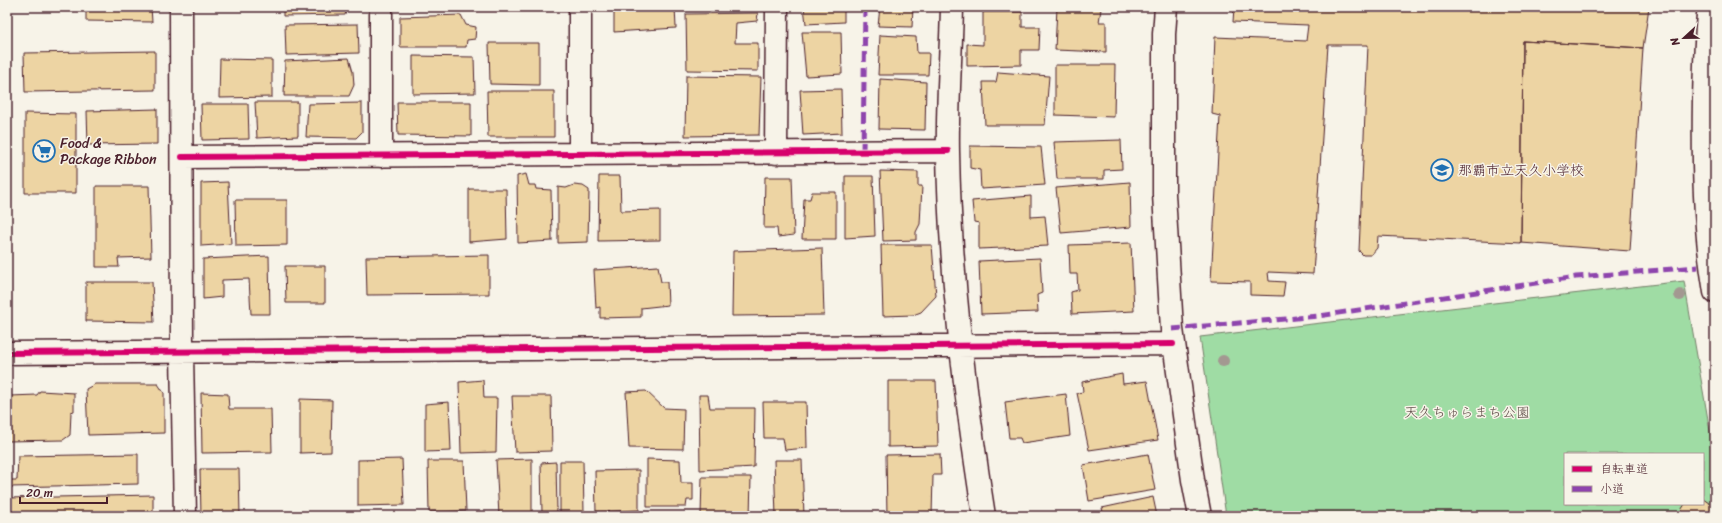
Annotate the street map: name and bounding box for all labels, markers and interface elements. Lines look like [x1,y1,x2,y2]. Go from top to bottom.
north arrow [1664,18,1704,58]
text: N [1665,34,1686,50]
place label: Food & Package Ribbon [60,131,157,172]
supermarket icon: Food & Package Ribbon [31,138,57,164]
school or university icon: 那覇市立天久小学校 [1429,157,1455,183]
place label: 那覇市立天久小学校 [1458,158,1584,183]
park label: 天久ちゅらまち公園 [1404,400,1530,425]
legend [1564,453,1704,505]
text: 自転車道 [1600,458,1648,480]
text: 小道 [1600,478,1624,500]
scale bar [20,479,107,505]
text: 20 m [26,482,53,504]

